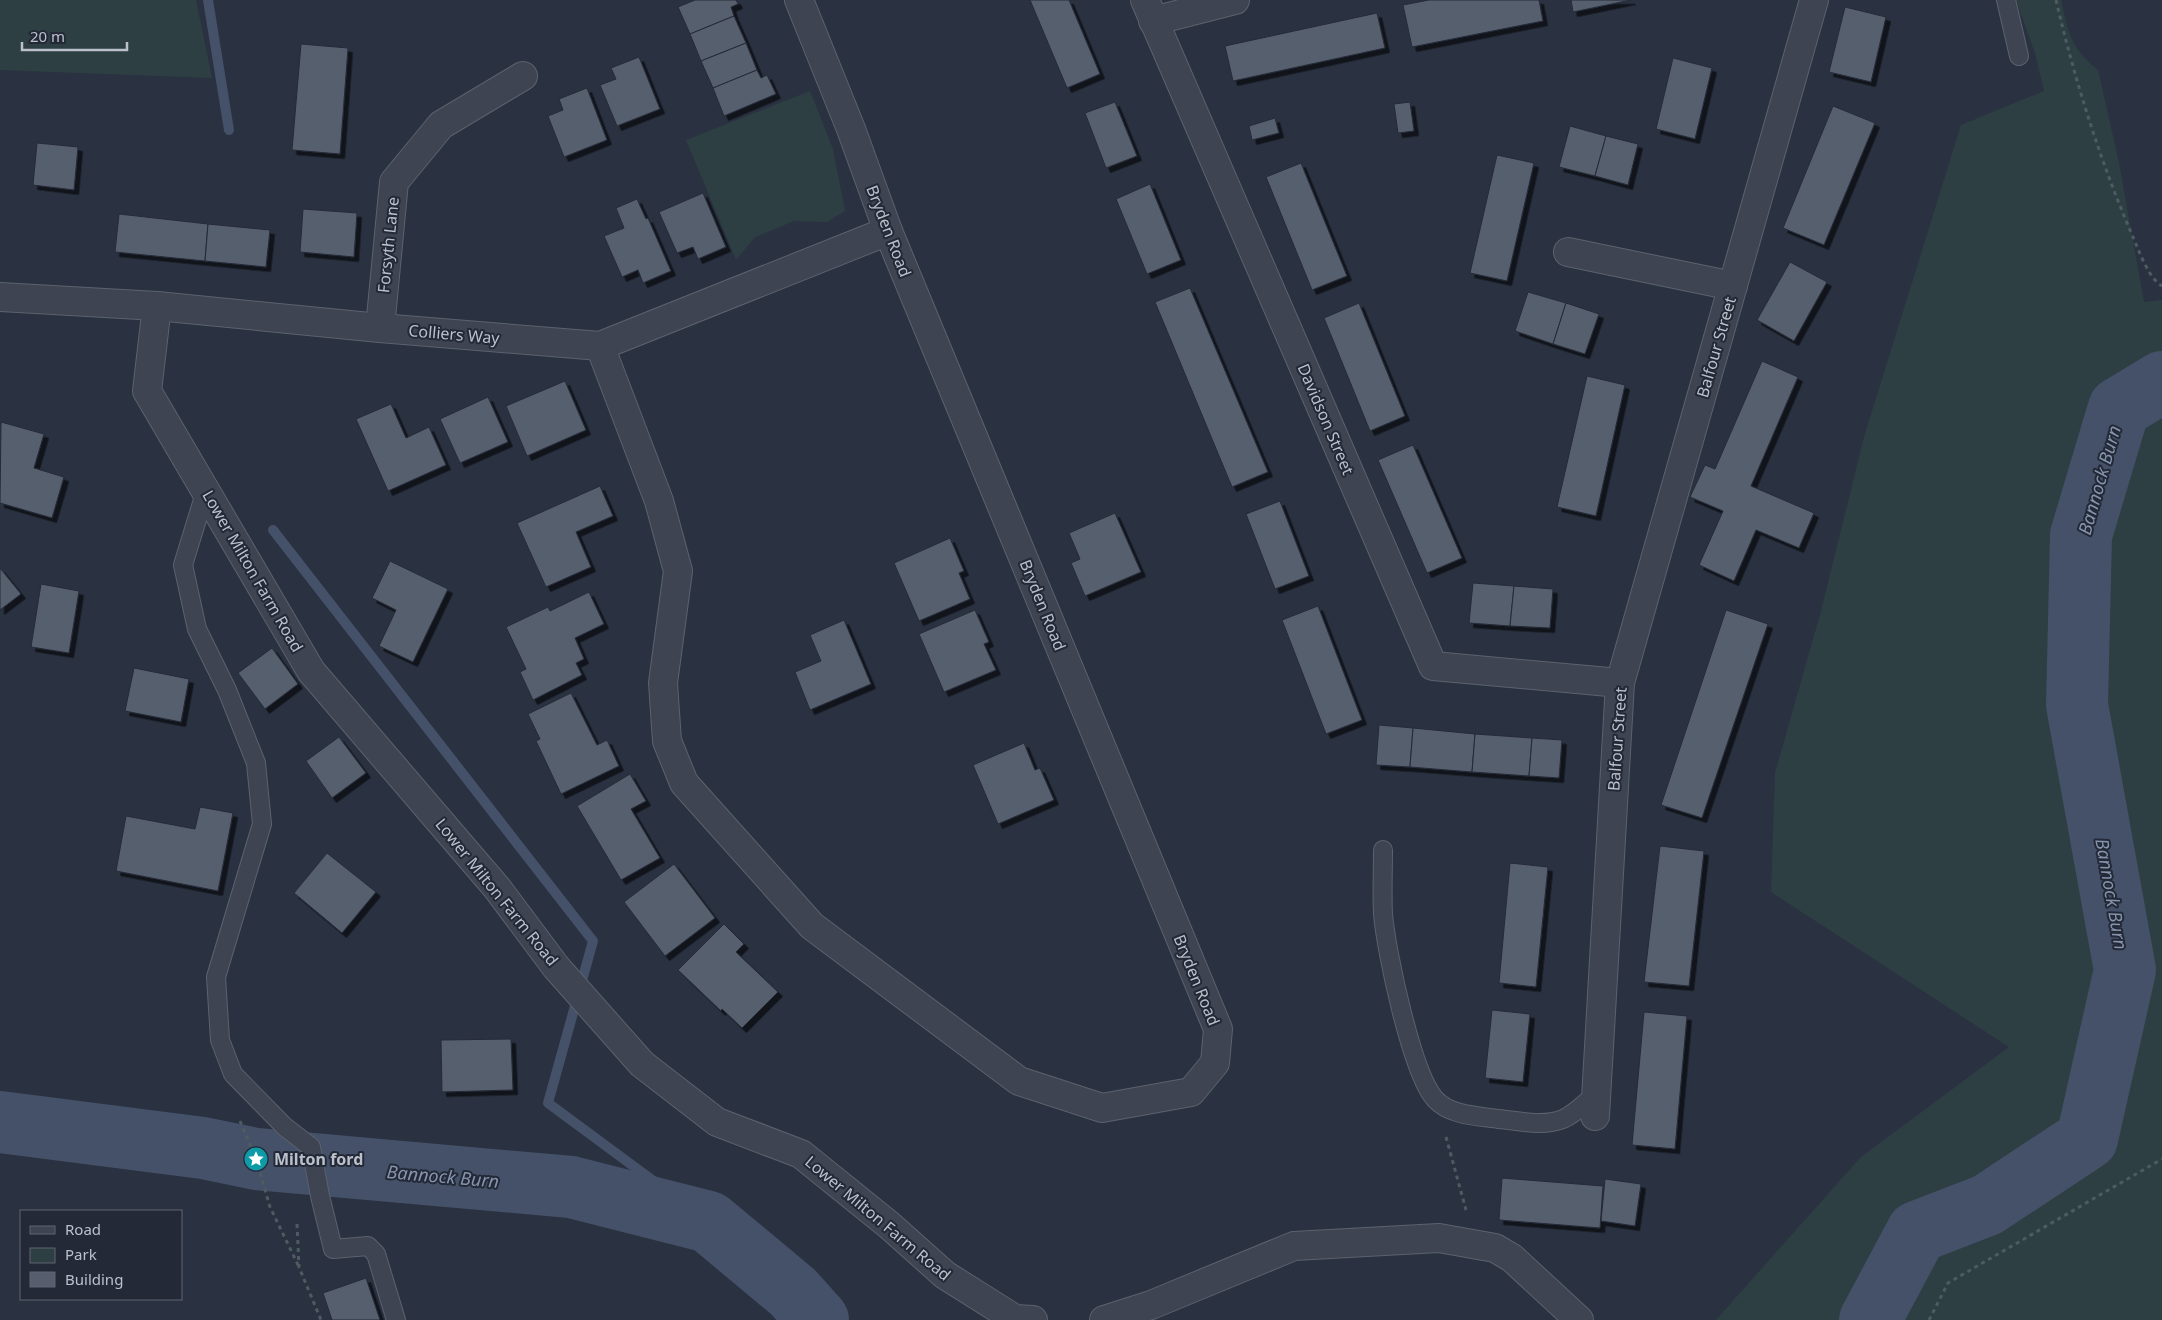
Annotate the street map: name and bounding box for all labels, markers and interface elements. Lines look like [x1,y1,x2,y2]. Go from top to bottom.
scale bar [22,20,128,52]
text: 20 m [30,26,65,46]
street label: Bryden Road [861,182,917,280]
street label: Forsyth Lane [372,196,404,294]
street label: Balfour Street [1691,294,1741,400]
street label: Colliers Way [408,319,501,349]
street label: Davidson Street [1293,360,1359,478]
water label: Bannock Burn [2072,423,2126,537]
street label: Lower Milton Farm Road [198,486,308,656]
street label: Bryden Road [1015,556,1071,654]
street label: Balfour Street [1602,686,1632,792]
street label: Lower Milton Farm Road [431,814,563,970]
water label: Bannock Burn [2090,836,2134,952]
street label: Bryden Road [1169,931,1225,1029]
place icon: Milton ford [243,1146,269,1172]
place label: Milton ford [274,1148,363,1170]
street label: Lower Milton Farm Road [801,1150,955,1286]
water label: Bannock Burn [386,1159,500,1193]
legend [20,1210,182,1300]
text: Road [65,1219,101,1239]
text: Park [65,1244,97,1264]
text: Building [65,1269,123,1289]

